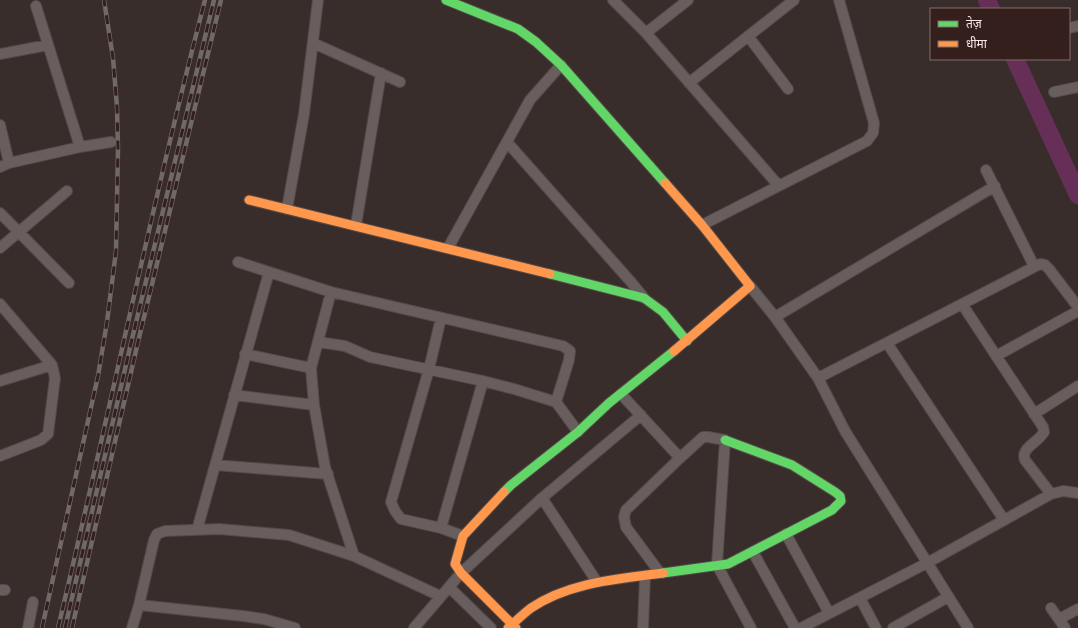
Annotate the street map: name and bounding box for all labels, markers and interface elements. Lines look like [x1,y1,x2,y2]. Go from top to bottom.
legend [930,8,1070,60]
text: तेज़ [966,16,983,32]
text: धीमा [966,36,988,52]

